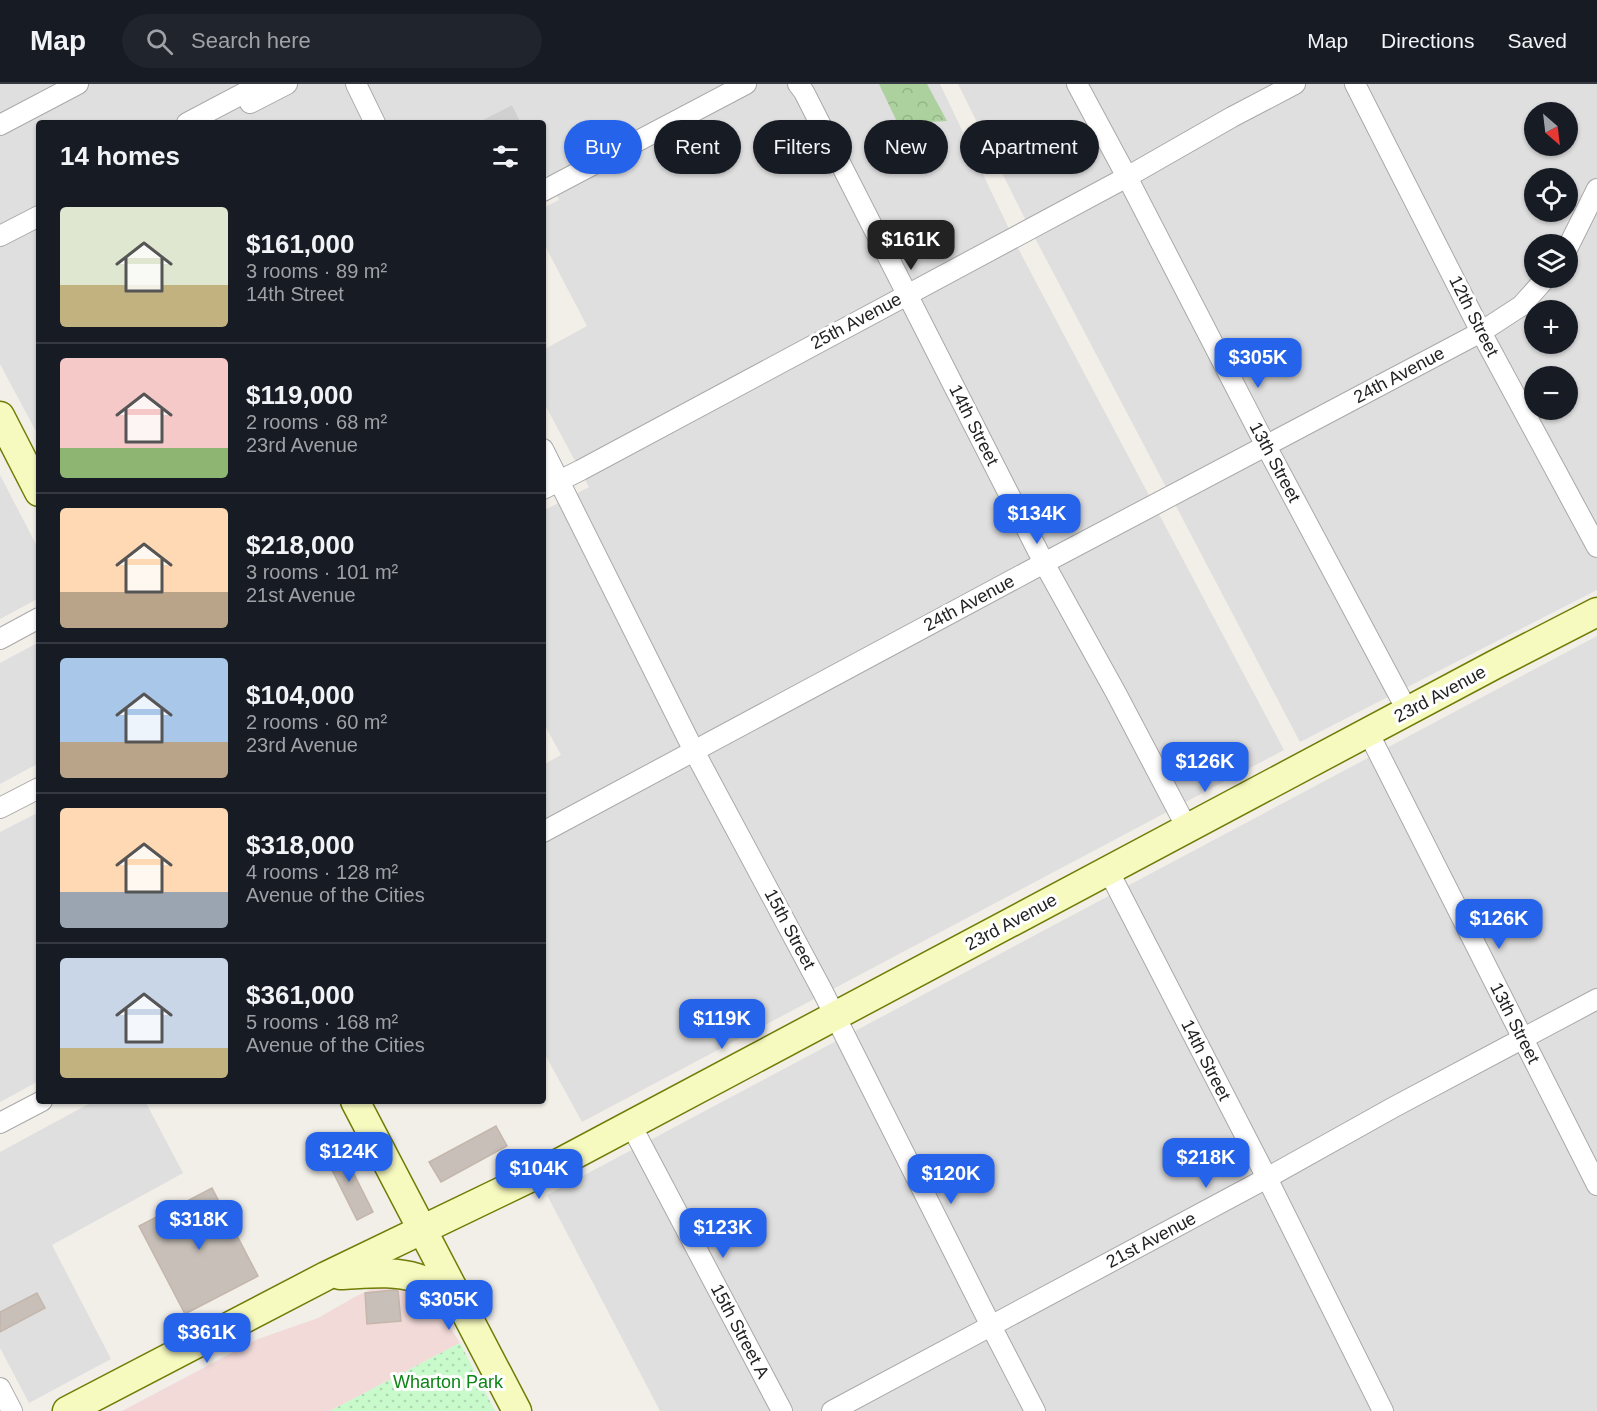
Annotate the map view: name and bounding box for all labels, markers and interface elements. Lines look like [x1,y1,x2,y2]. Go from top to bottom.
search box [122,14,542,68]
text: Map [30,25,86,56]
icon: search [143,25,176,58]
text: Search here [191,28,311,53]
text: Map [1307,29,1348,52]
text: Directions [1381,29,1474,52]
text: Saved [1507,29,1567,52]
north arrow [1524,102,1578,156]
map controls [1524,102,1578,420]
chip: Buy [564,120,642,174]
chip: Rent [654,120,741,174]
chip: Filters [753,120,852,174]
chip: New [864,120,948,174]
chip: Apartment [960,120,1099,174]
icon: filters [489,140,522,173]
text: 14 homes [60,141,180,171]
button: locate [1524,168,1578,222]
pin: $161K [869,220,953,271]
text: $161K [882,228,940,250]
text: $161,000 [246,229,354,259]
icon: home [108,231,180,303]
button: layers [1524,234,1578,288]
text: 3 rooms · 89 m² [246,260,387,282]
street label: 12th Street [1445,272,1503,360]
text: 14th Street [246,283,344,305]
street label: 25th Avenue [807,289,905,353]
button: + [1524,300,1578,354]
pin: $305K [1216,338,1300,389]
street label: 24th Avenue [1350,343,1448,407]
text: $305K [1229,346,1287,368]
button: − [1524,366,1578,420]
text: $119,000 [246,380,353,410]
street label: 14th Street [945,381,1003,469]
icon: home [108,382,180,454]
text: 2 rooms · 68 m² [246,411,387,433]
street label: 13th Street [1245,418,1305,506]
text: 23rd Avenue [246,434,358,456]
pin: $134K [995,494,1079,545]
text: $134K [1008,502,1066,524]
text: $218,000 [246,530,354,560]
icon: home [108,532,180,604]
text: 3 rooms · 101 m² [246,561,398,583]
street label: 24th Avenue [920,571,1018,635]
text: 21st Avenue [246,584,356,606]
street label: 23rd Avenue [1391,662,1489,726]
text: $104,000 [246,680,354,710]
icon: home [108,682,180,754]
text: 2 rooms · 60 m² [246,711,387,733]
text: 23rd Avenue [246,734,358,756]
pin: $126K [1163,742,1247,793]
text: $126K [1176,750,1234,772]
text: $318,000 [246,830,354,860]
icon: home [108,832,180,904]
text: 4 rooms · 128 m² [246,861,398,883]
text: Avenue of the Cities [246,884,425,906]
street label: 15th Street [760,885,820,973]
street label: 23rd Avenue [962,890,1060,954]
pin: $126K [1457,899,1541,950]
text: $126K [1470,907,1528,929]
street label: 13th Street [1486,979,1544,1067]
text: $361,000 [246,980,354,1010]
icon: home [108,982,180,1054]
pin: $119K [680,999,764,1050]
text: $119K [693,1007,751,1029]
text: 5 rooms · 168 m² [246,1011,398,1033]
street label: 14th Street [1177,1016,1235,1104]
text: Avenue of the Cities [246,1034,425,1056]
pin: $124K [307,1132,391,1183]
pin: $218K [1164,1138,1248,1189]
text: $124K [320,1140,378,1162]
text: $218K [1177,1146,1235,1168]
pin: $104K [497,1149,581,1200]
pin: $120K [909,1154,993,1205]
text: $104K [510,1157,568,1179]
text: $120K [922,1162,980,1184]
pin: $318K [157,1200,241,1251]
text: $318K [170,1208,228,1230]
pin: $123K [681,1208,765,1259]
street label: 21st Avenue [1103,1208,1199,1272]
text: $123K [694,1216,752,1238]
pin: $305K [407,1280,491,1331]
street label: 15th Street A [707,1280,773,1382]
text: $305K [420,1288,478,1310]
pin: $361K [165,1313,249,1364]
text: $361K [178,1321,236,1343]
park label: Wharton Park [393,1372,504,1392]

